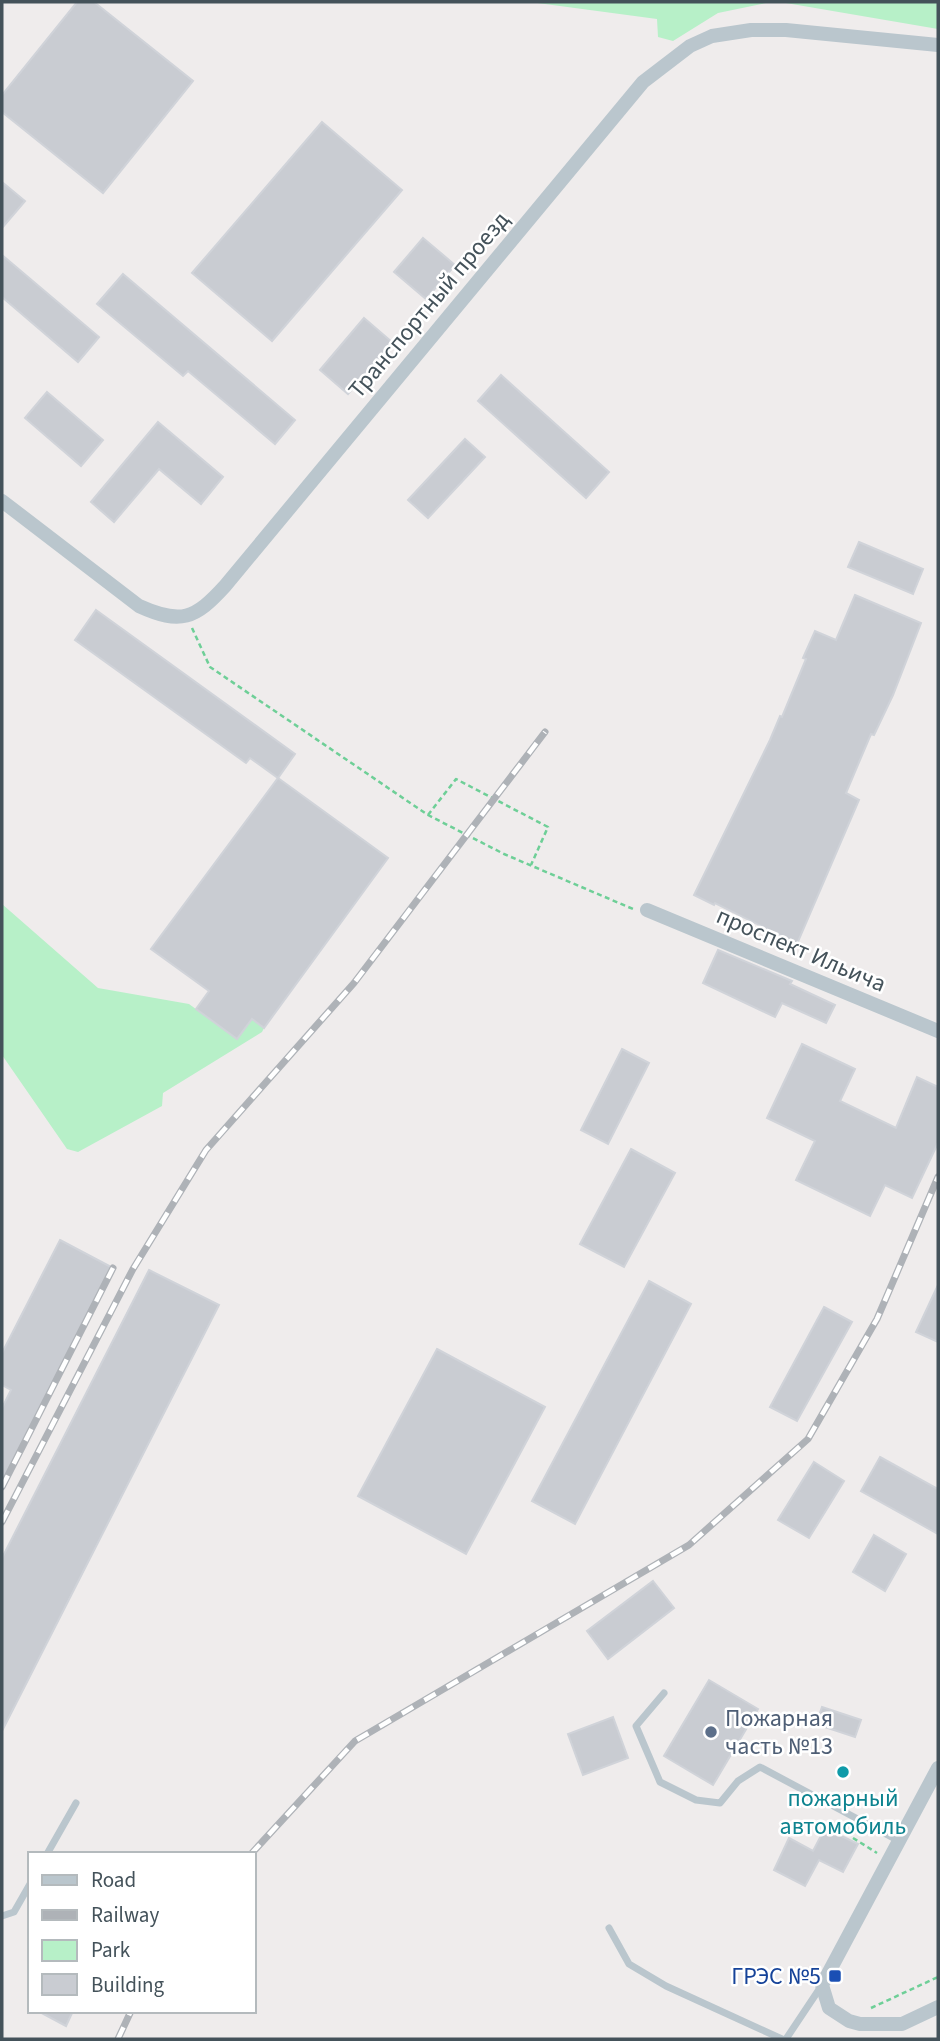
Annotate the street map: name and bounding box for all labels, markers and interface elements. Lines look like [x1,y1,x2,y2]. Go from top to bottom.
street label: Транспортный проезд [340,204,518,406]
street label: проспект Ильича [711,898,891,1002]
place label: Пожарная часть №13 [725,1701,833,1764]
marker: Пожарная часть №13 [703,1724,719,1740]
marker: пожарный автомобиль [835,1764,851,1780]
place label: пожарный автомобиль [780,1781,906,1844]
legend [28,1852,256,2013]
text: Road [91,1865,136,1895]
text: Railway [91,1900,159,1930]
text: Park [91,1935,131,1965]
place label: ГРЭС №5 [731,1959,821,1994]
marker: ГРЭС №5 [827,1968,843,1984]
text: Building [91,1970,165,2000]

